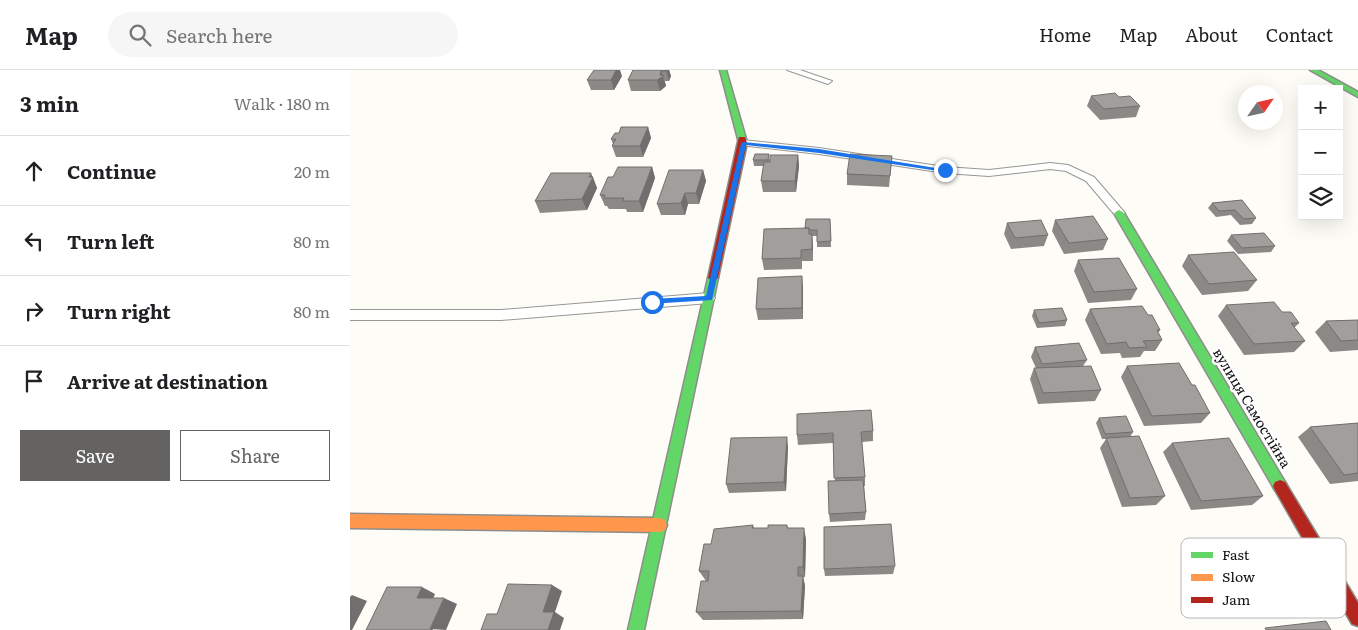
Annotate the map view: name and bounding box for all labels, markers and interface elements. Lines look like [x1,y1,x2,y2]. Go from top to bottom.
search box [108,12,458,57]
text: Map [25,17,78,52]
icon: search [126,21,154,49]
text: Search here [166,21,272,49]
text: Home [1039,21,1091,48]
text: Map [1119,21,1157,48]
text: About [1185,21,1238,48]
text: Contact [1266,21,1333,48]
north arrow [1238,85,1283,130]
map controls [1298,85,1343,220]
button: + [1298,85,1343,130]
text: 3 min [20,87,79,118]
text: Walk · 180 m [234,91,330,115]
button: − [1298,130,1343,175]
icon: ahead [20,157,48,185]
text: Continue [67,157,156,185]
text: 20 m [294,159,330,183]
route end [934,159,957,182]
button: layers [1298,175,1343,220]
icon: left [20,227,48,255]
text: Turn left [67,227,154,255]
text: 80 m [293,229,330,253]
route start [641,291,664,314]
icon: right [20,297,48,325]
text: Turn right [67,297,171,325]
text: 80 m [293,299,330,323]
street label: вулиця Самостійна [1209,344,1297,472]
icon: arrive [20,367,48,395]
text: Arrive at destination [67,367,268,395]
button: Save [20,430,170,481]
button: Share [180,430,330,481]
legend [1181,538,1346,618]
text: Fast [1222,544,1250,564]
text: Slow [1222,566,1255,586]
text: Jam [1222,589,1251,609]

